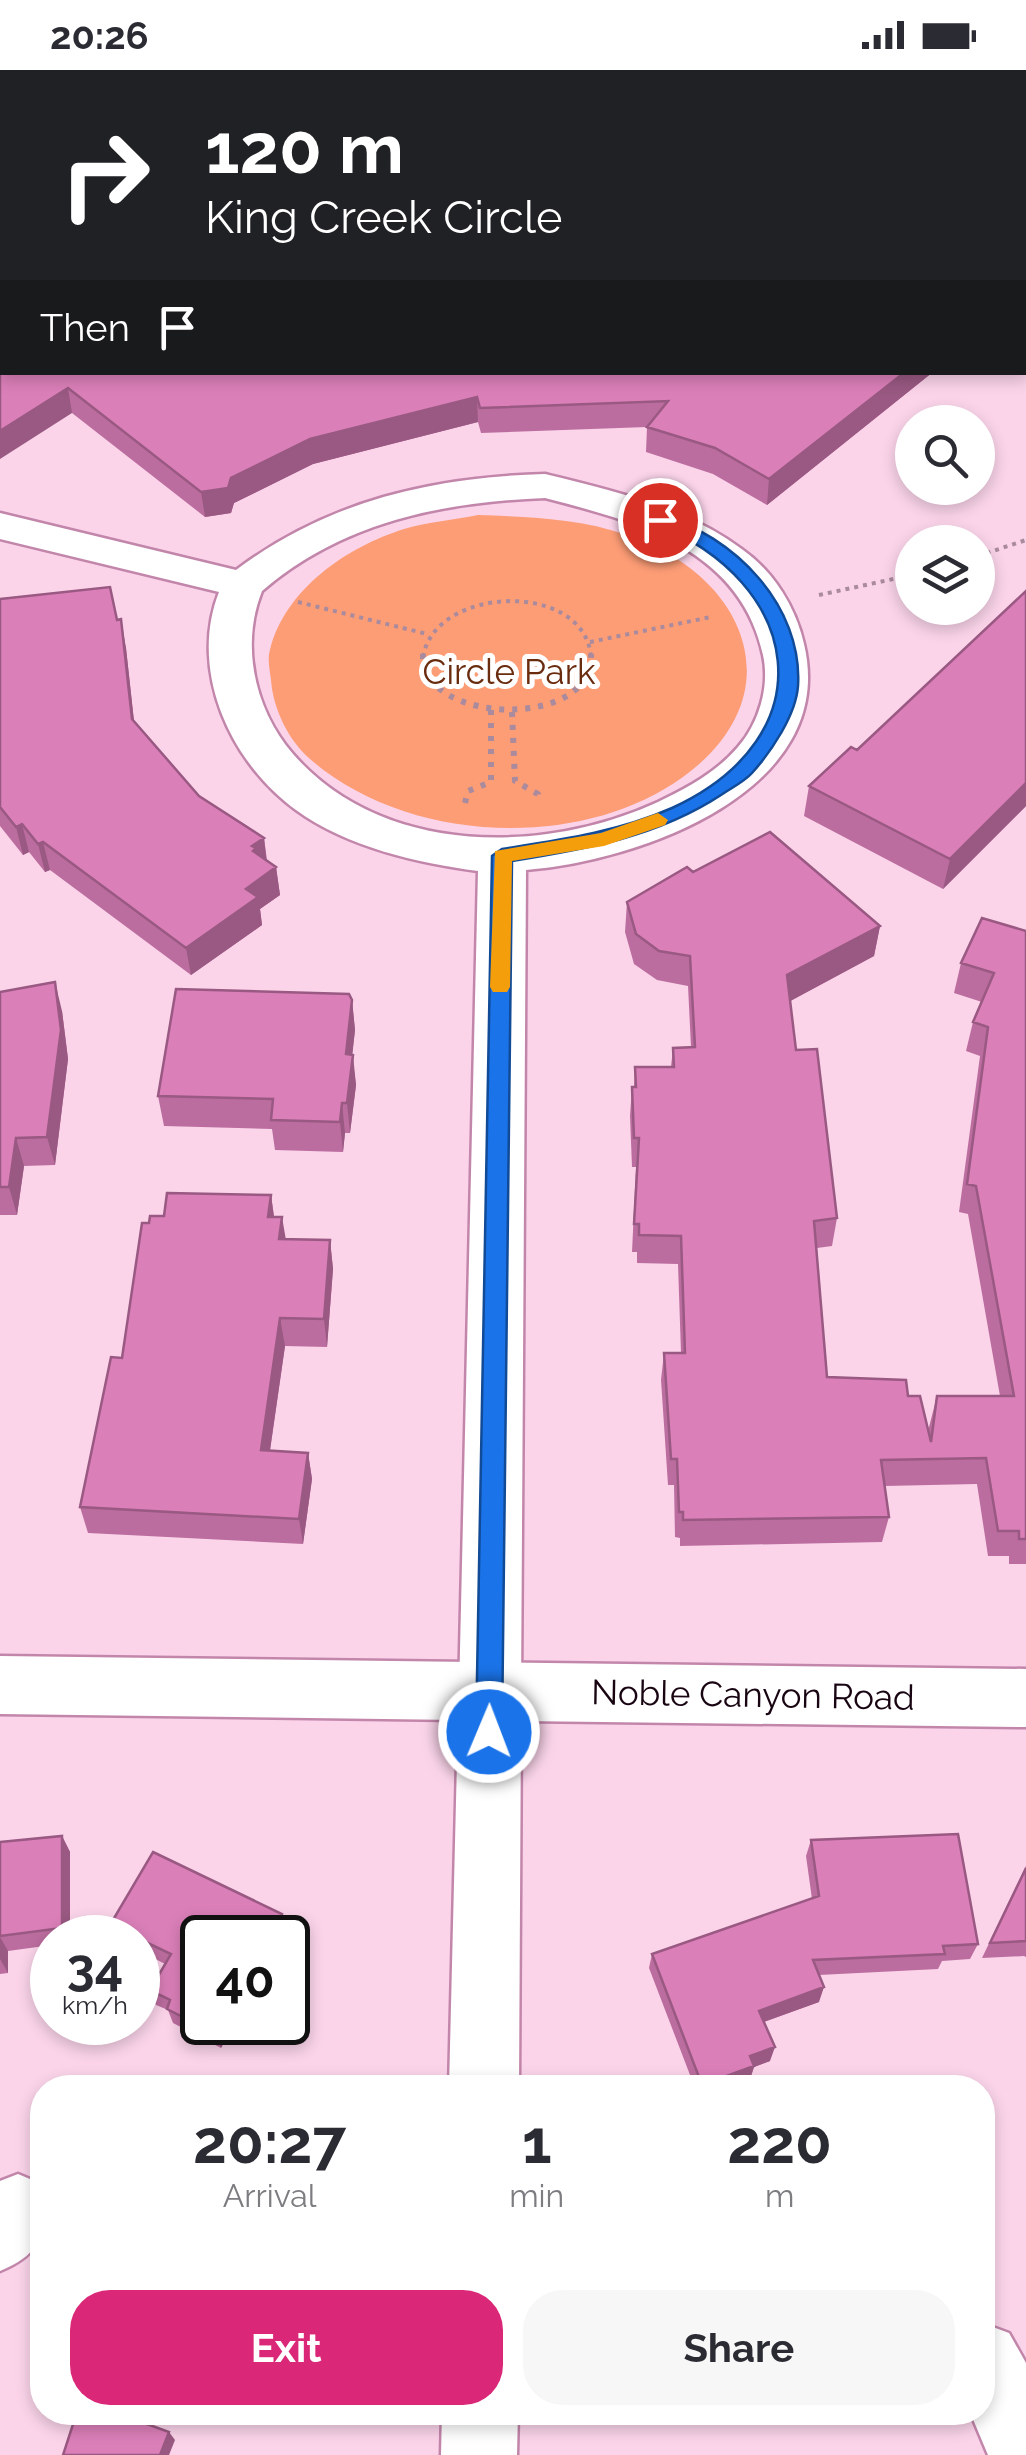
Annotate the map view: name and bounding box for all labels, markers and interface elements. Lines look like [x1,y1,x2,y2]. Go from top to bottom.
text: 20:26 [50,13,149,58]
text: 120 m [205,107,404,189]
icon: right [40,110,170,240]
text: King Creek Circle [205,191,562,244]
icon: arrive [150,300,205,355]
text: Then [40,305,130,350]
map controls [895,405,995,625]
button: search [895,405,995,505]
pin [618,478,703,563]
icon: arrive [633,493,688,548]
button: layers [895,525,995,625]
park label: Circle Park [422,651,596,692]
street label: Noble Canyon Road [591,1671,915,1718]
position arrow [437,1680,541,1784]
speed limit sign: 40 [180,1915,310,2045]
text: 34 [67,1938,123,1997]
text: km/h [62,1990,128,2020]
text: 20:27 [193,2107,346,2177]
text: 1 [522,2107,552,2177]
text: 220 [727,2107,832,2177]
text: Arrival [223,2177,317,2214]
text: min [509,2177,564,2214]
text: m [765,2177,794,2214]
button: Exit [70,2290,503,2405]
button: Share [523,2290,955,2405]

